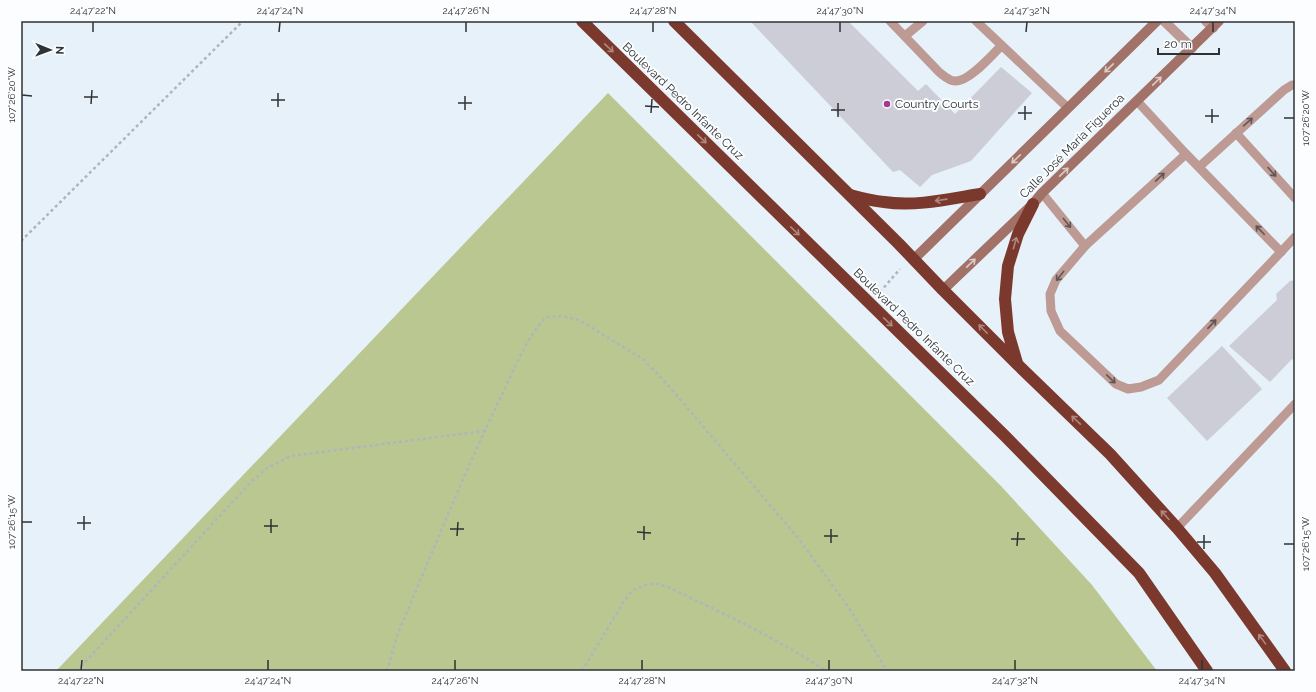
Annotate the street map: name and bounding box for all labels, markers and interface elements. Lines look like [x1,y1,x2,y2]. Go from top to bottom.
text: 24°47'22"N [70,5,116,16]
text: 24°47'24"N [257,5,303,16]
text: 24°47'26"N [443,5,489,16]
text: 24°47'28"N [630,5,676,16]
text: 24°47'30"N [816,5,864,16]
text: 24°47'32"N [1004,5,1050,16]
text: 24°47'34"N [1190,5,1236,16]
north arrow [30,30,70,70]
scale bar [1158,30,1219,56]
text: 20 m [1164,37,1192,51]
street label: Boulevard Pedro Infante Cruz [620,39,746,163]
one-way arrow [604,43,614,53]
text: N [53,46,66,54]
one-way arrow [1104,63,1114,73]
text: 107°26'20"W [6,66,17,123]
one-way arrow [1152,77,1162,86]
text: 107°26'20"W [1300,89,1311,146]
street label: Calle José María Figueroa [1017,91,1127,201]
place label: Country Courts [895,97,979,111]
marker: Country Courts [882,99,892,109]
one-way arrow [1243,117,1253,126]
one-way arrow [697,135,707,144]
one-way arrow [1011,154,1021,164]
one-way arrow [1059,167,1069,177]
one-way arrow [1267,167,1276,177]
one-way arrow [1155,173,1165,182]
one-way arrow [935,197,948,204]
one-way arrow [1063,218,1071,229]
one-way arrow [1255,225,1265,235]
one-way arrow [790,226,800,235]
one-way arrow [1012,237,1019,250]
one-way arrow [966,258,976,268]
street label: Boulevard Pedro Infante Cruz [851,265,977,389]
one-way arrow [1056,270,1065,281]
one-way arrow [883,317,893,326]
one-way arrow [1207,319,1217,329]
one-way arrow [978,324,988,334]
one-way arrow [1106,374,1116,384]
one-way arrow [1071,416,1081,425]
text: 107°26'15"W [6,494,17,549]
one-way arrow [1160,510,1170,520]
text: 107°26'15"W [1300,516,1311,571]
one-way arrow [1258,634,1266,645]
text: 24°47'22"N [58,675,104,686]
text: 24°47'24"N [245,675,291,686]
text: 24°47'26"N [432,675,478,686]
text: 24°47'28"N [619,675,665,686]
text: 24°47'30"N [805,675,853,686]
text: 24°47'32"N [992,675,1038,686]
text: 24°47'34"N [1179,675,1225,686]

